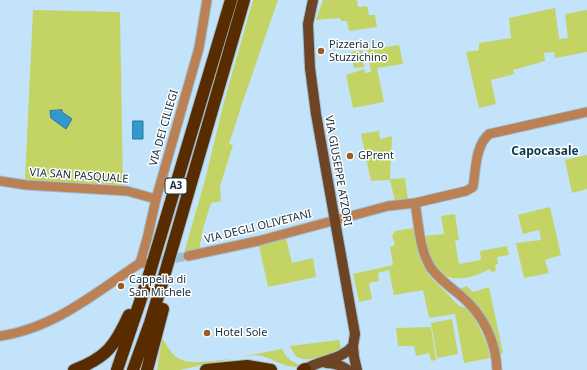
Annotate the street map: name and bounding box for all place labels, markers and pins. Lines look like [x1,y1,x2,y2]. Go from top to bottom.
place label: Pizzeria Lo Stuzzichino [329,38,387,64]
marker: Pizzeria Lo Stuzzichino [316,46,326,56]
place label: GPrent [358,149,394,163]
marker: GPrent [345,151,355,161]
place label: Cappella di San Michele [129,273,191,299]
marker: Cappella di San Michele [116,281,126,291]
place label: Hotel Sole [215,326,267,340]
marker: Hotel Sole [202,328,212,338]

